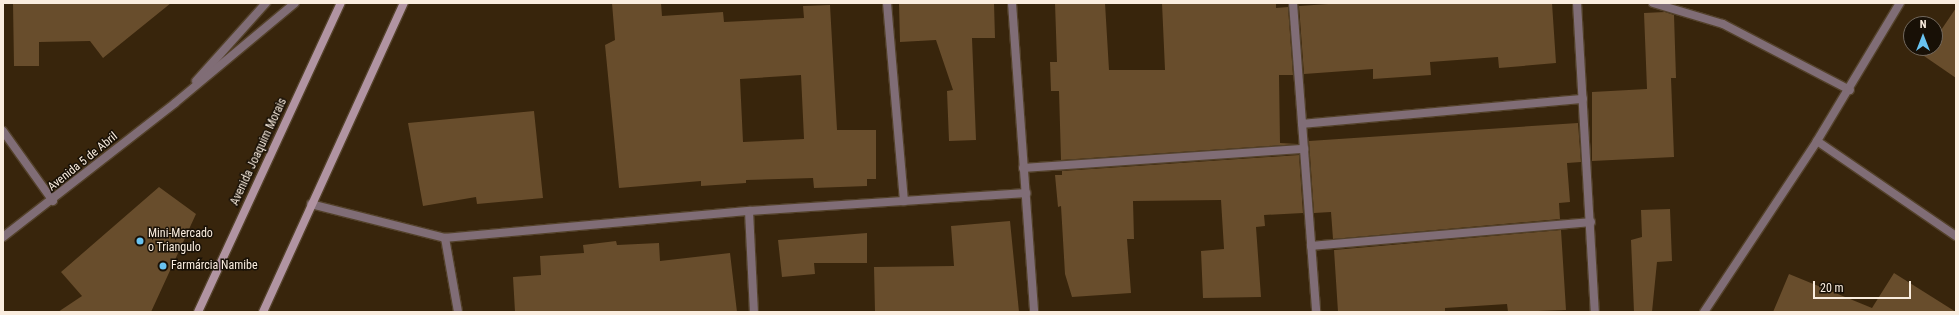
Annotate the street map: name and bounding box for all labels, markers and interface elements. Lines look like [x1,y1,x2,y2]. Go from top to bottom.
north arrow [1903,16,1943,56]
text: N [1920,18,1926,31]
street label: Avenida Joaquim Morais [228,96,290,208]
street label: Avenida 5 de Abril [45,130,121,194]
place label: Mini-Mercado o Triangulo [148,227,213,255]
marker: Mini-Mercado o Triangulo [135,236,145,246]
place label: Farmárcia Namibe [171,259,258,273]
marker: Farmárcia Namibe [158,261,168,271]
scale bar [1815,273,1913,299]
text: 20 m [1820,281,1844,295]

